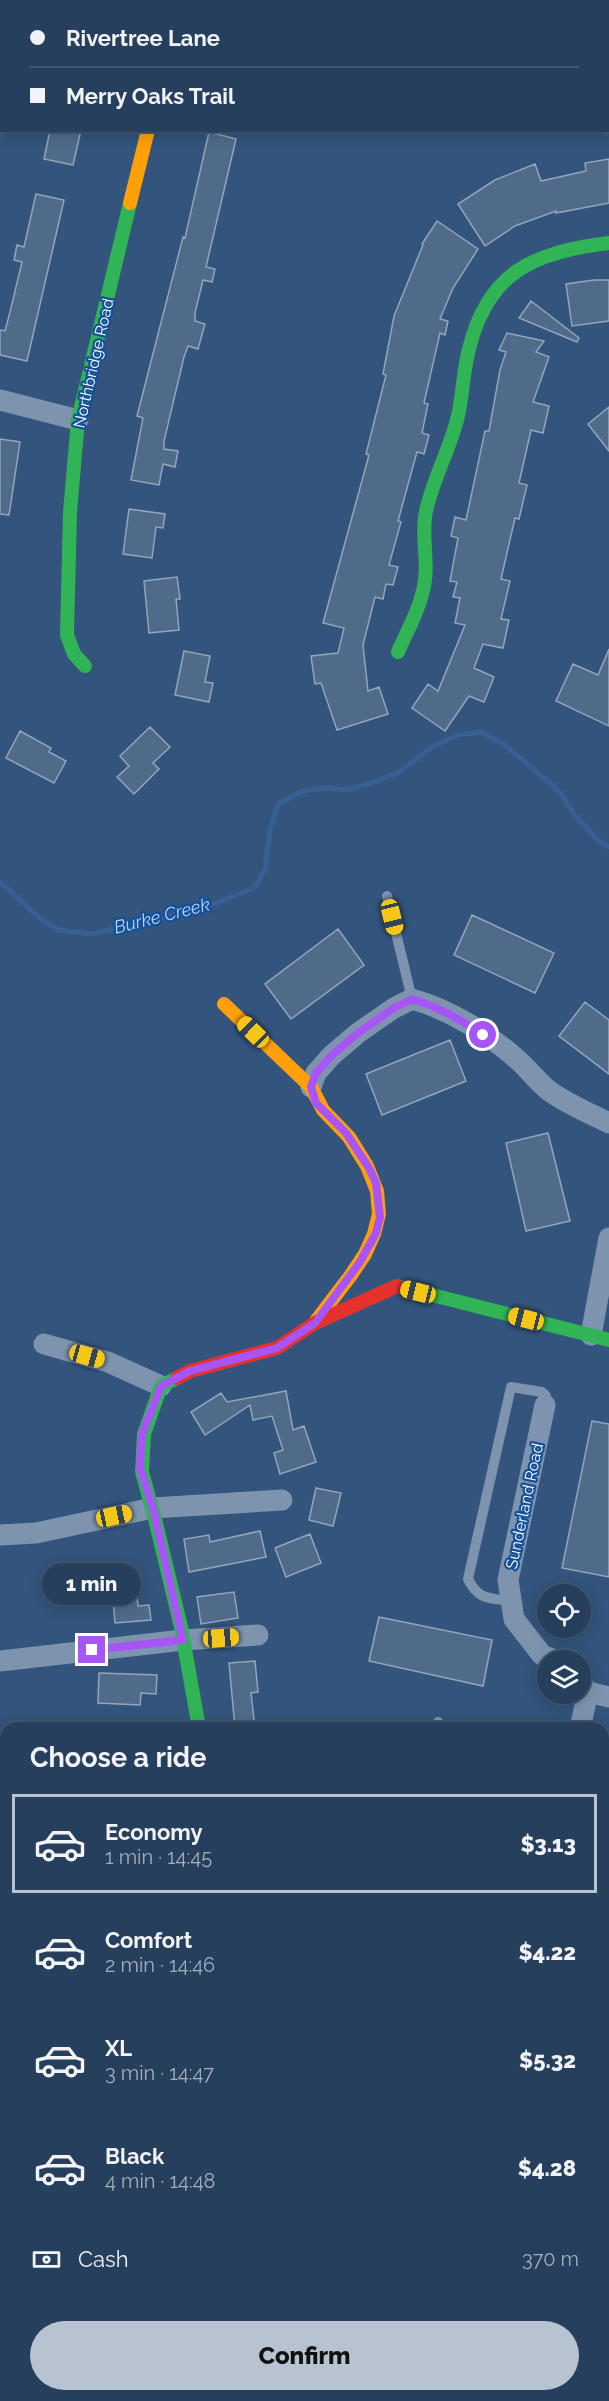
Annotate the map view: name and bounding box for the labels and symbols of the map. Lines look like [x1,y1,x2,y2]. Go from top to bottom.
street label: Northbridge Road [69,296,118,430]
water label: Burke Creek [112,893,212,938]
car [379,897,405,937]
car [234,1013,272,1051]
route start [469,1021,496,1048]
car [398,1279,438,1305]
car [506,1306,546,1332]
car [67,1342,107,1370]
street label: Sunderland Road [502,1441,547,1571]
car [95,1503,133,1529]
callout: 1 min [42,1563,142,1605]
car [202,1628,240,1648]
route end [78,1636,105,1663]

